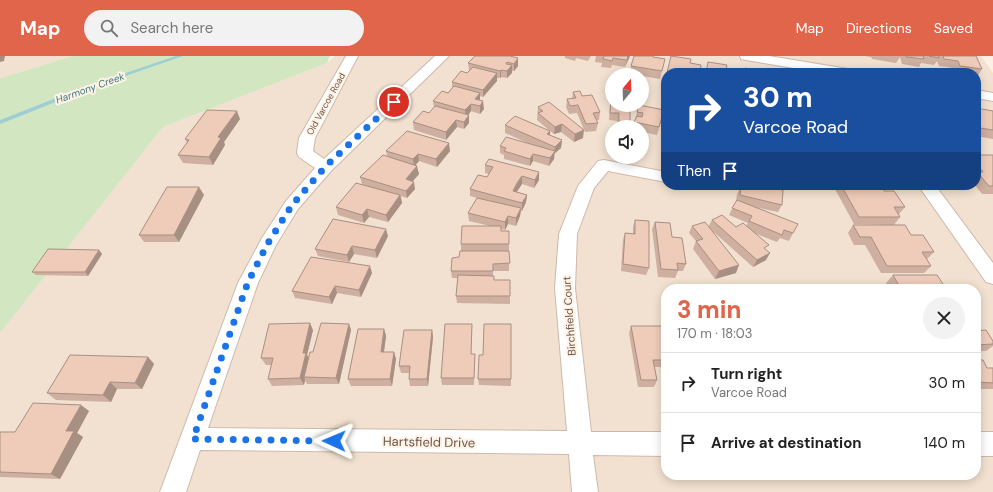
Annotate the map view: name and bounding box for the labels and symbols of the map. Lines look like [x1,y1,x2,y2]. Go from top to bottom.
north arrow [605,68,649,112]
water label: Harmony Creek [54,69,127,106]
street label: Old Varcoe Road [304,70,348,137]
pin [377,85,411,119]
street label: Birchfield Court [559,276,579,356]
position arrow [313,420,355,462]
street label: Hartsfield Drive [383,433,475,451]

